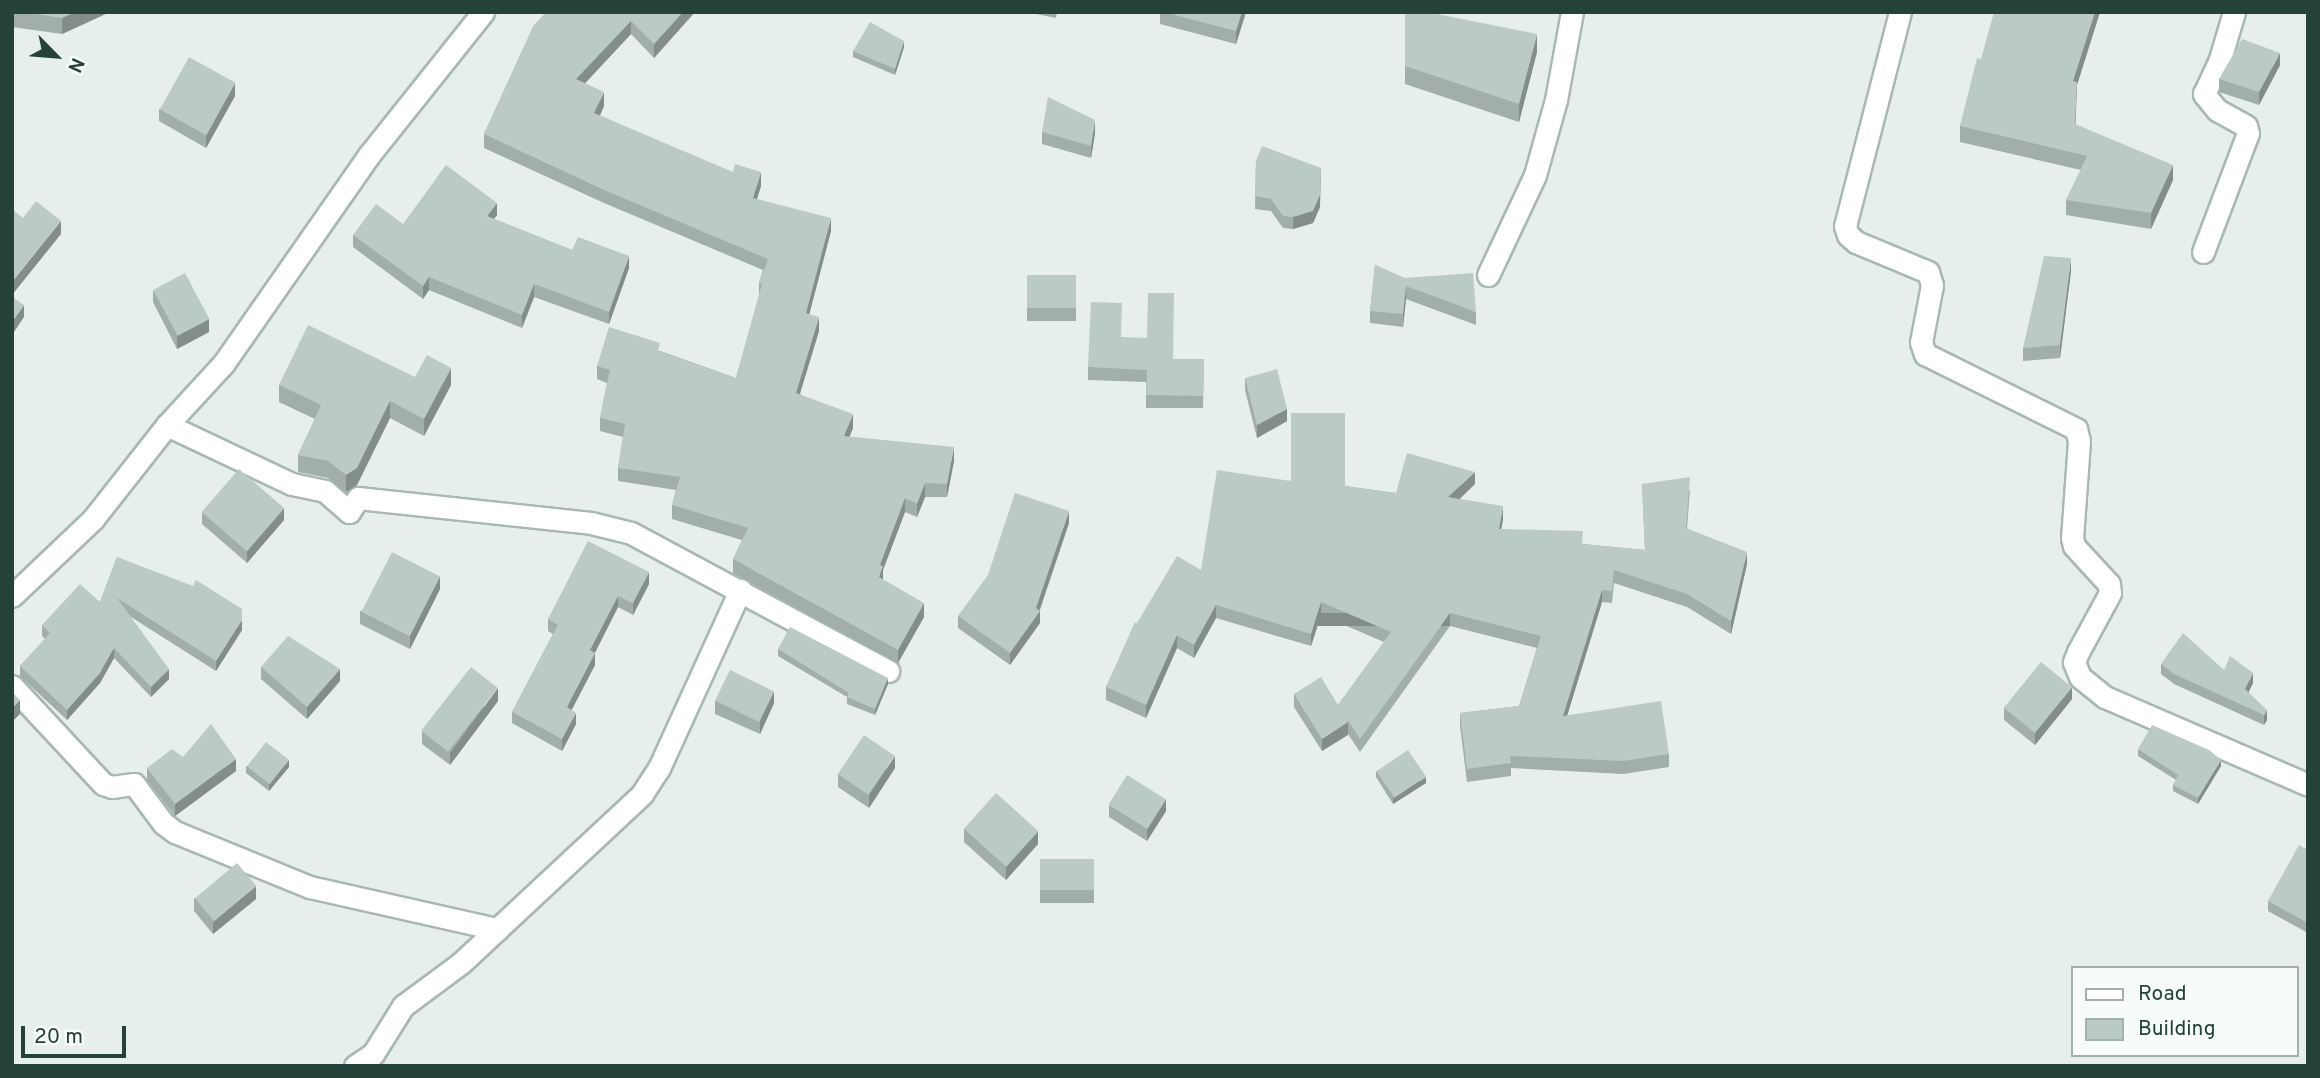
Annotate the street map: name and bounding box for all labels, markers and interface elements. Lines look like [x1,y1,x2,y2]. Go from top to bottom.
north arrow [21,21,91,91]
text: N [61,54,89,76]
legend [2072,966,2299,1057]
text: Road [2138,981,2187,1008]
scale bar [24,1012,130,1056]
text: Building [2138,1016,2216,1043]
text: 20 m [34,1024,83,1051]

